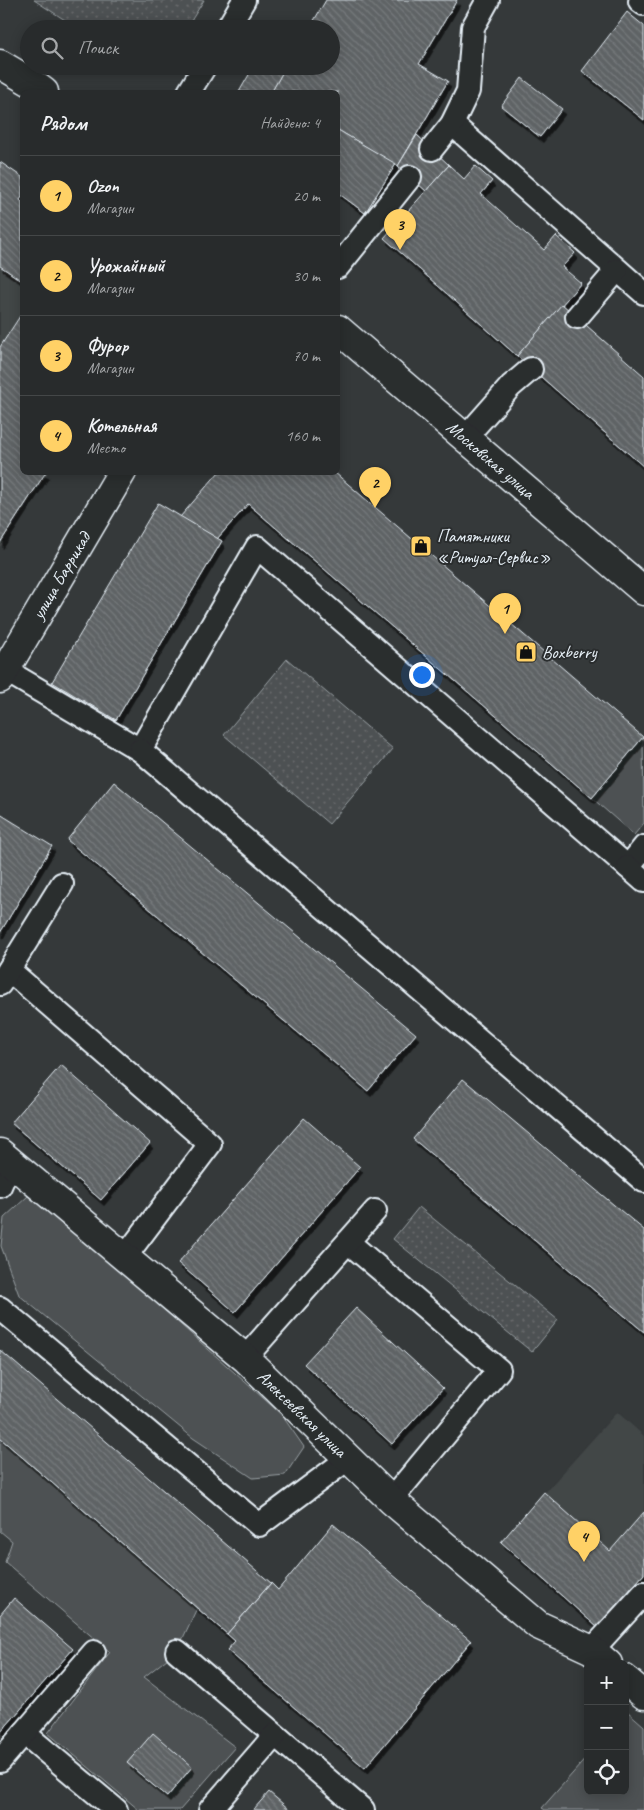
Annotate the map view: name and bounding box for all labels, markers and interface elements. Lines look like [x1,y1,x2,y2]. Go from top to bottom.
search box [20,20,340,75]
icon: search [38,34,66,62]
text: Поиск [78,36,118,60]
text: Рядом [40,110,87,136]
text: Найдено: 4 [260,113,320,133]
text: Ozon [87,174,119,198]
text: 1 [52,186,60,206]
text: 20 m [293,186,320,206]
text: Магазин [87,198,134,218]
pin: 3 [384,209,416,250]
text: Урожайный [87,254,165,278]
text: 2 [52,266,60,286]
text: 30 m [293,266,320,286]
text: Магазин [87,278,134,298]
text: Фурор [87,334,128,358]
text: 3 [52,346,60,366]
text: 70 m [293,346,320,366]
text: Магазин [87,358,134,378]
text: Котельная [87,414,157,438]
street label: Московская улица [442,416,540,504]
text: 4 [52,426,60,446]
text: 160 m [286,426,320,446]
text: Место [87,438,125,458]
pin: 2 [359,467,391,508]
place label: Памятники «Ритуал-Сервис» [437,525,551,568]
street label: улица Баррикад [26,526,96,624]
shop icon: Памятники «Ритуал-Сервис» [409,534,433,558]
pin: 1 [489,593,521,634]
shop icon: Boxberry [514,640,538,664]
place label: Boxberry [542,641,599,663]
your location [409,662,435,688]
street label: Алексеевская улица [253,1365,352,1463]
pin: 4 [568,1521,600,1562]
map controls [584,1660,629,1795]
button: + [584,1660,629,1705]
button: − [584,1705,629,1750]
button: locate [584,1750,629,1795]

